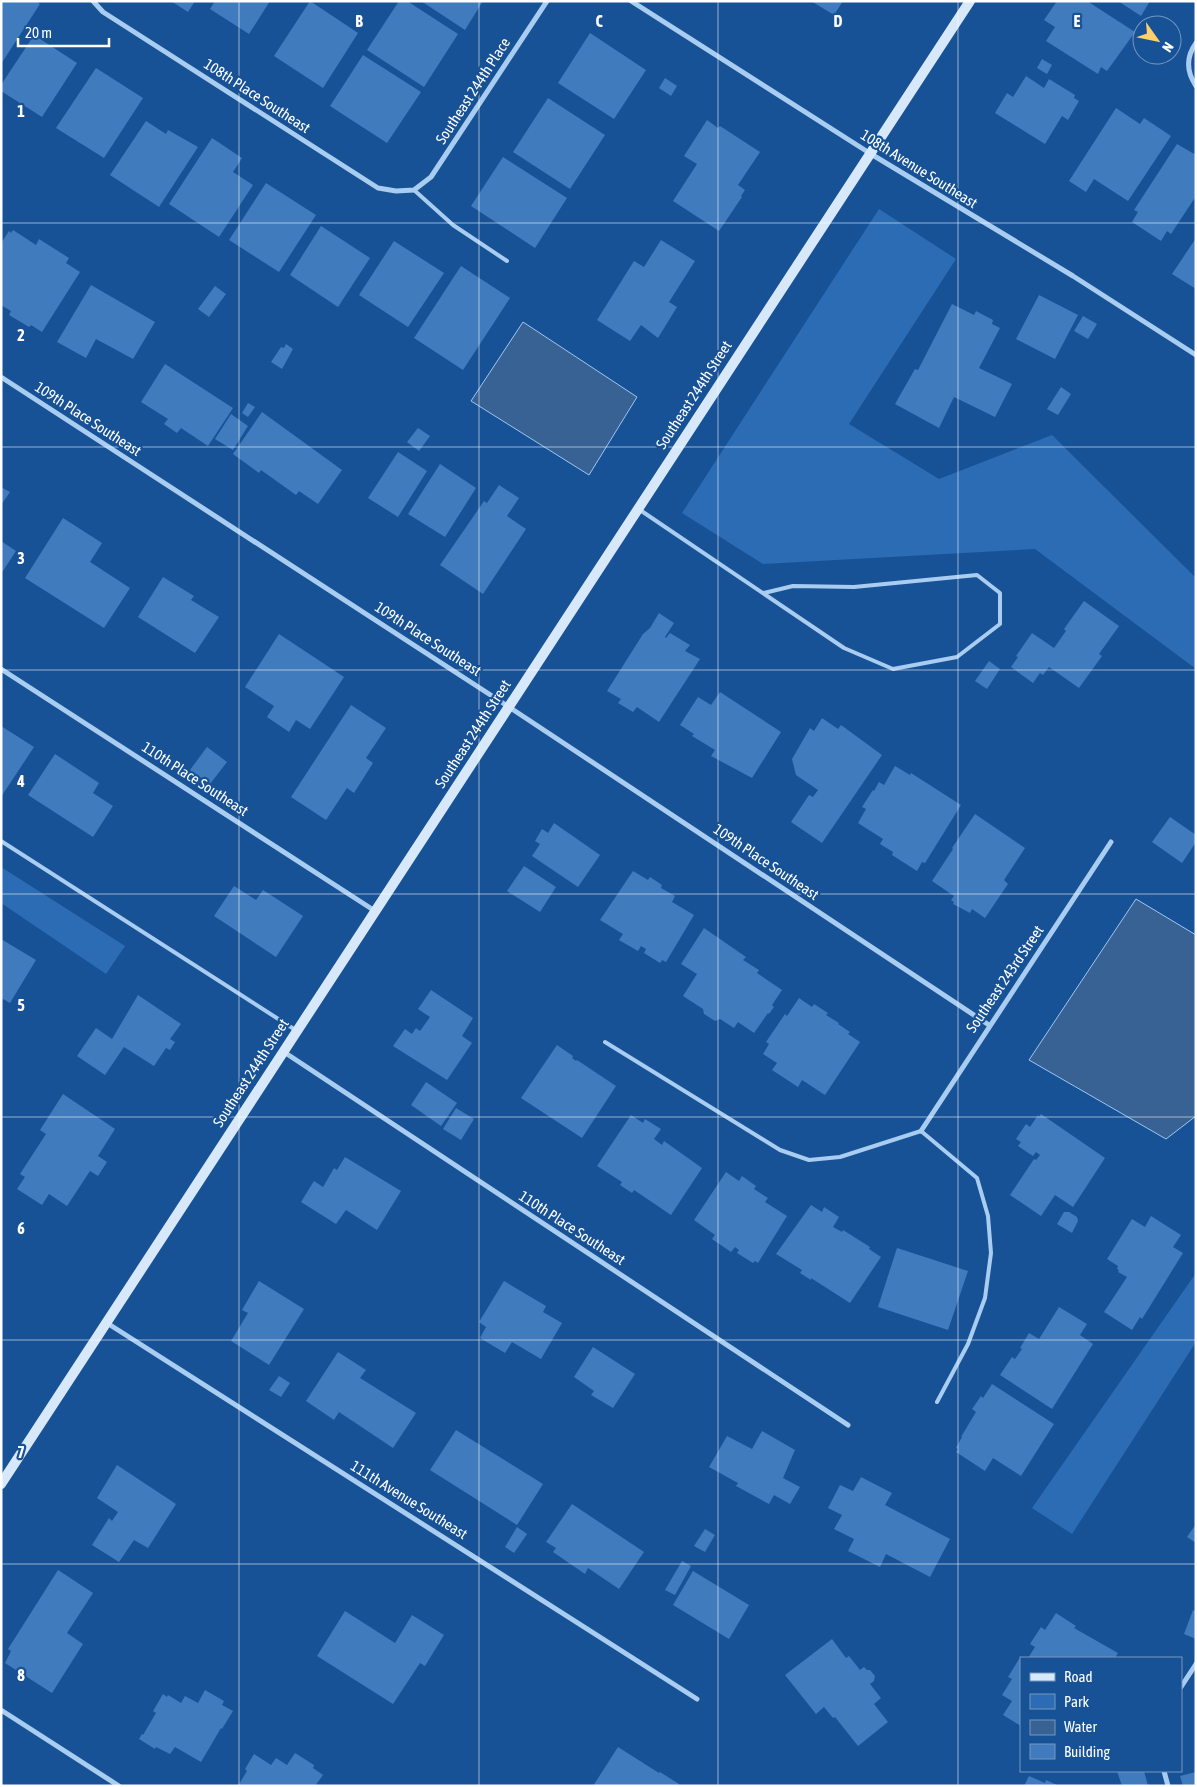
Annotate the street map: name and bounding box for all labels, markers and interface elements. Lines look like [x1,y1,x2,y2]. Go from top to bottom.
text: B [355,12,363,30]
text: C [595,12,603,30]
text: D [834,12,843,30]
text: E [1074,12,1081,30]
scale bar [18,15,109,47]
north arrow [1132,15,1182,65]
text: 20 m [25,24,52,41]
street label: Southeast 244th Place [432,34,513,147]
text: N [1159,39,1177,55]
street label: 108th Place Southeast [201,55,314,136]
text: 1 [17,102,25,120]
street label: 108th Avenue Southeast [858,126,981,211]
text: 2 [17,326,25,344]
street label: Southeast 244th Street [652,338,735,452]
street label: 109th Place Southeast [32,378,145,459]
text: 3 [17,549,25,567]
street label: 109th Place Southeast [372,598,485,679]
street label: Southeast 244th Street [431,677,514,791]
street label: 110th Place Southeast [139,738,252,819]
text: 4 [16,772,25,790]
street label: 109th Place Southeast [710,820,822,903]
street label: Southeast 243rd Street [963,922,1047,1035]
text: 5 [17,996,25,1014]
street label: Southeast 244th Street [209,1016,292,1130]
street label: 110th Place Southeast [516,1187,629,1268]
text: 6 [17,1219,25,1237]
text: 7 [17,1443,25,1461]
street label: 111th Avenue Southeast [348,1457,471,1542]
legend [1020,1657,1182,1772]
text: 8 [17,1666,25,1684]
text: Road [1064,1668,1093,1685]
text: Park [1064,1693,1089,1710]
text: Water [1064,1718,1097,1735]
text: Building [1064,1743,1110,1760]

